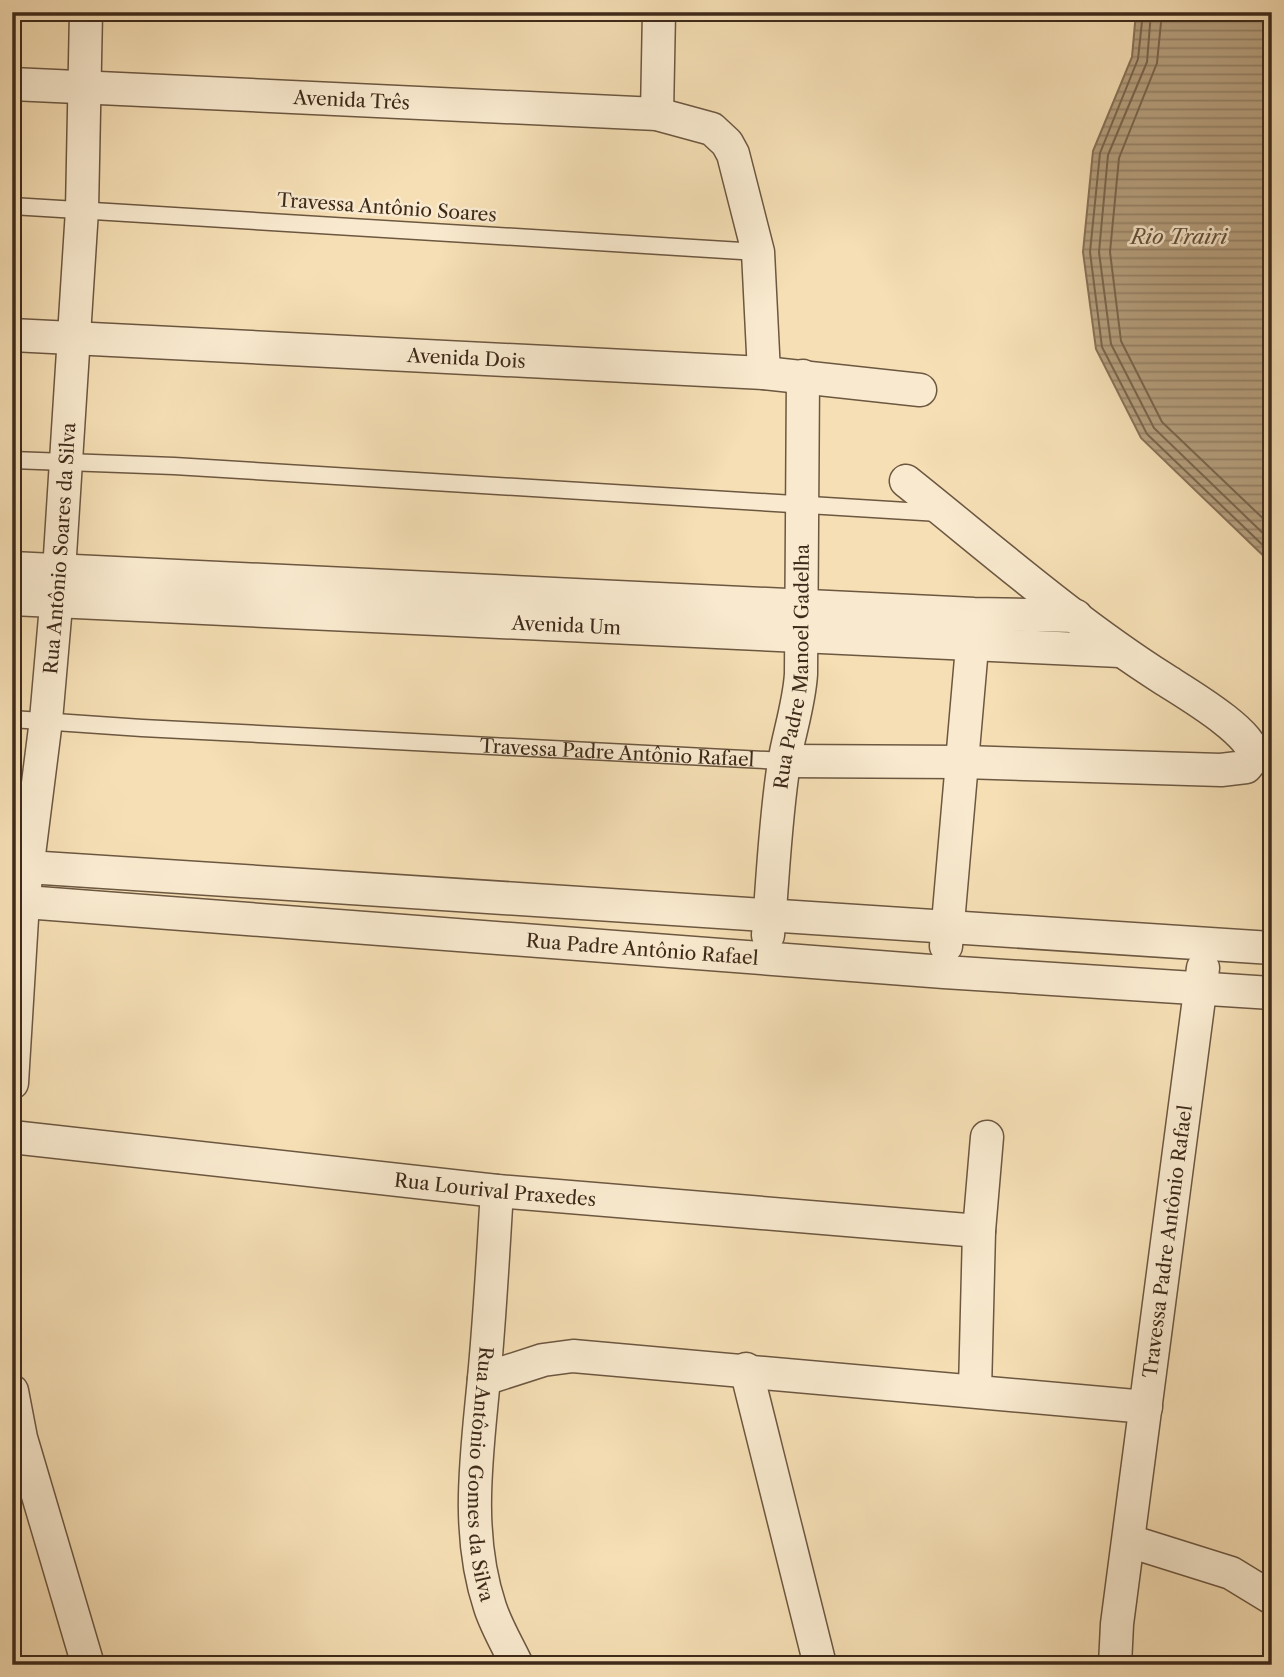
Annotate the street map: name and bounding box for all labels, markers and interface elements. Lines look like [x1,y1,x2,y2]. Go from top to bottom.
street label: Avenida Três [292,86,410,114]
street label: Travessa Antônio Soares [276,188,497,227]
water label: Rio Trairi [1129,224,1229,249]
street label: Avenida Dois [406,344,526,373]
street label: Rua Antônio Soares da Silva [39,422,80,675]
street label: Rua Padre Manoel Gadelha [769,544,814,791]
street label: Avenida Um [510,611,622,640]
street label: Travessa Padre Antônio Rafael [479,734,755,771]
street label: Rua Padre Antônio Rafael [525,929,759,970]
street label: Travessa Padre Antônio Rafael [1138,1103,1197,1379]
street label: Rua Lourival Praxedes [393,1169,597,1211]
street label: Rua Antônio Gomes da Silva [463,1346,499,1604]

